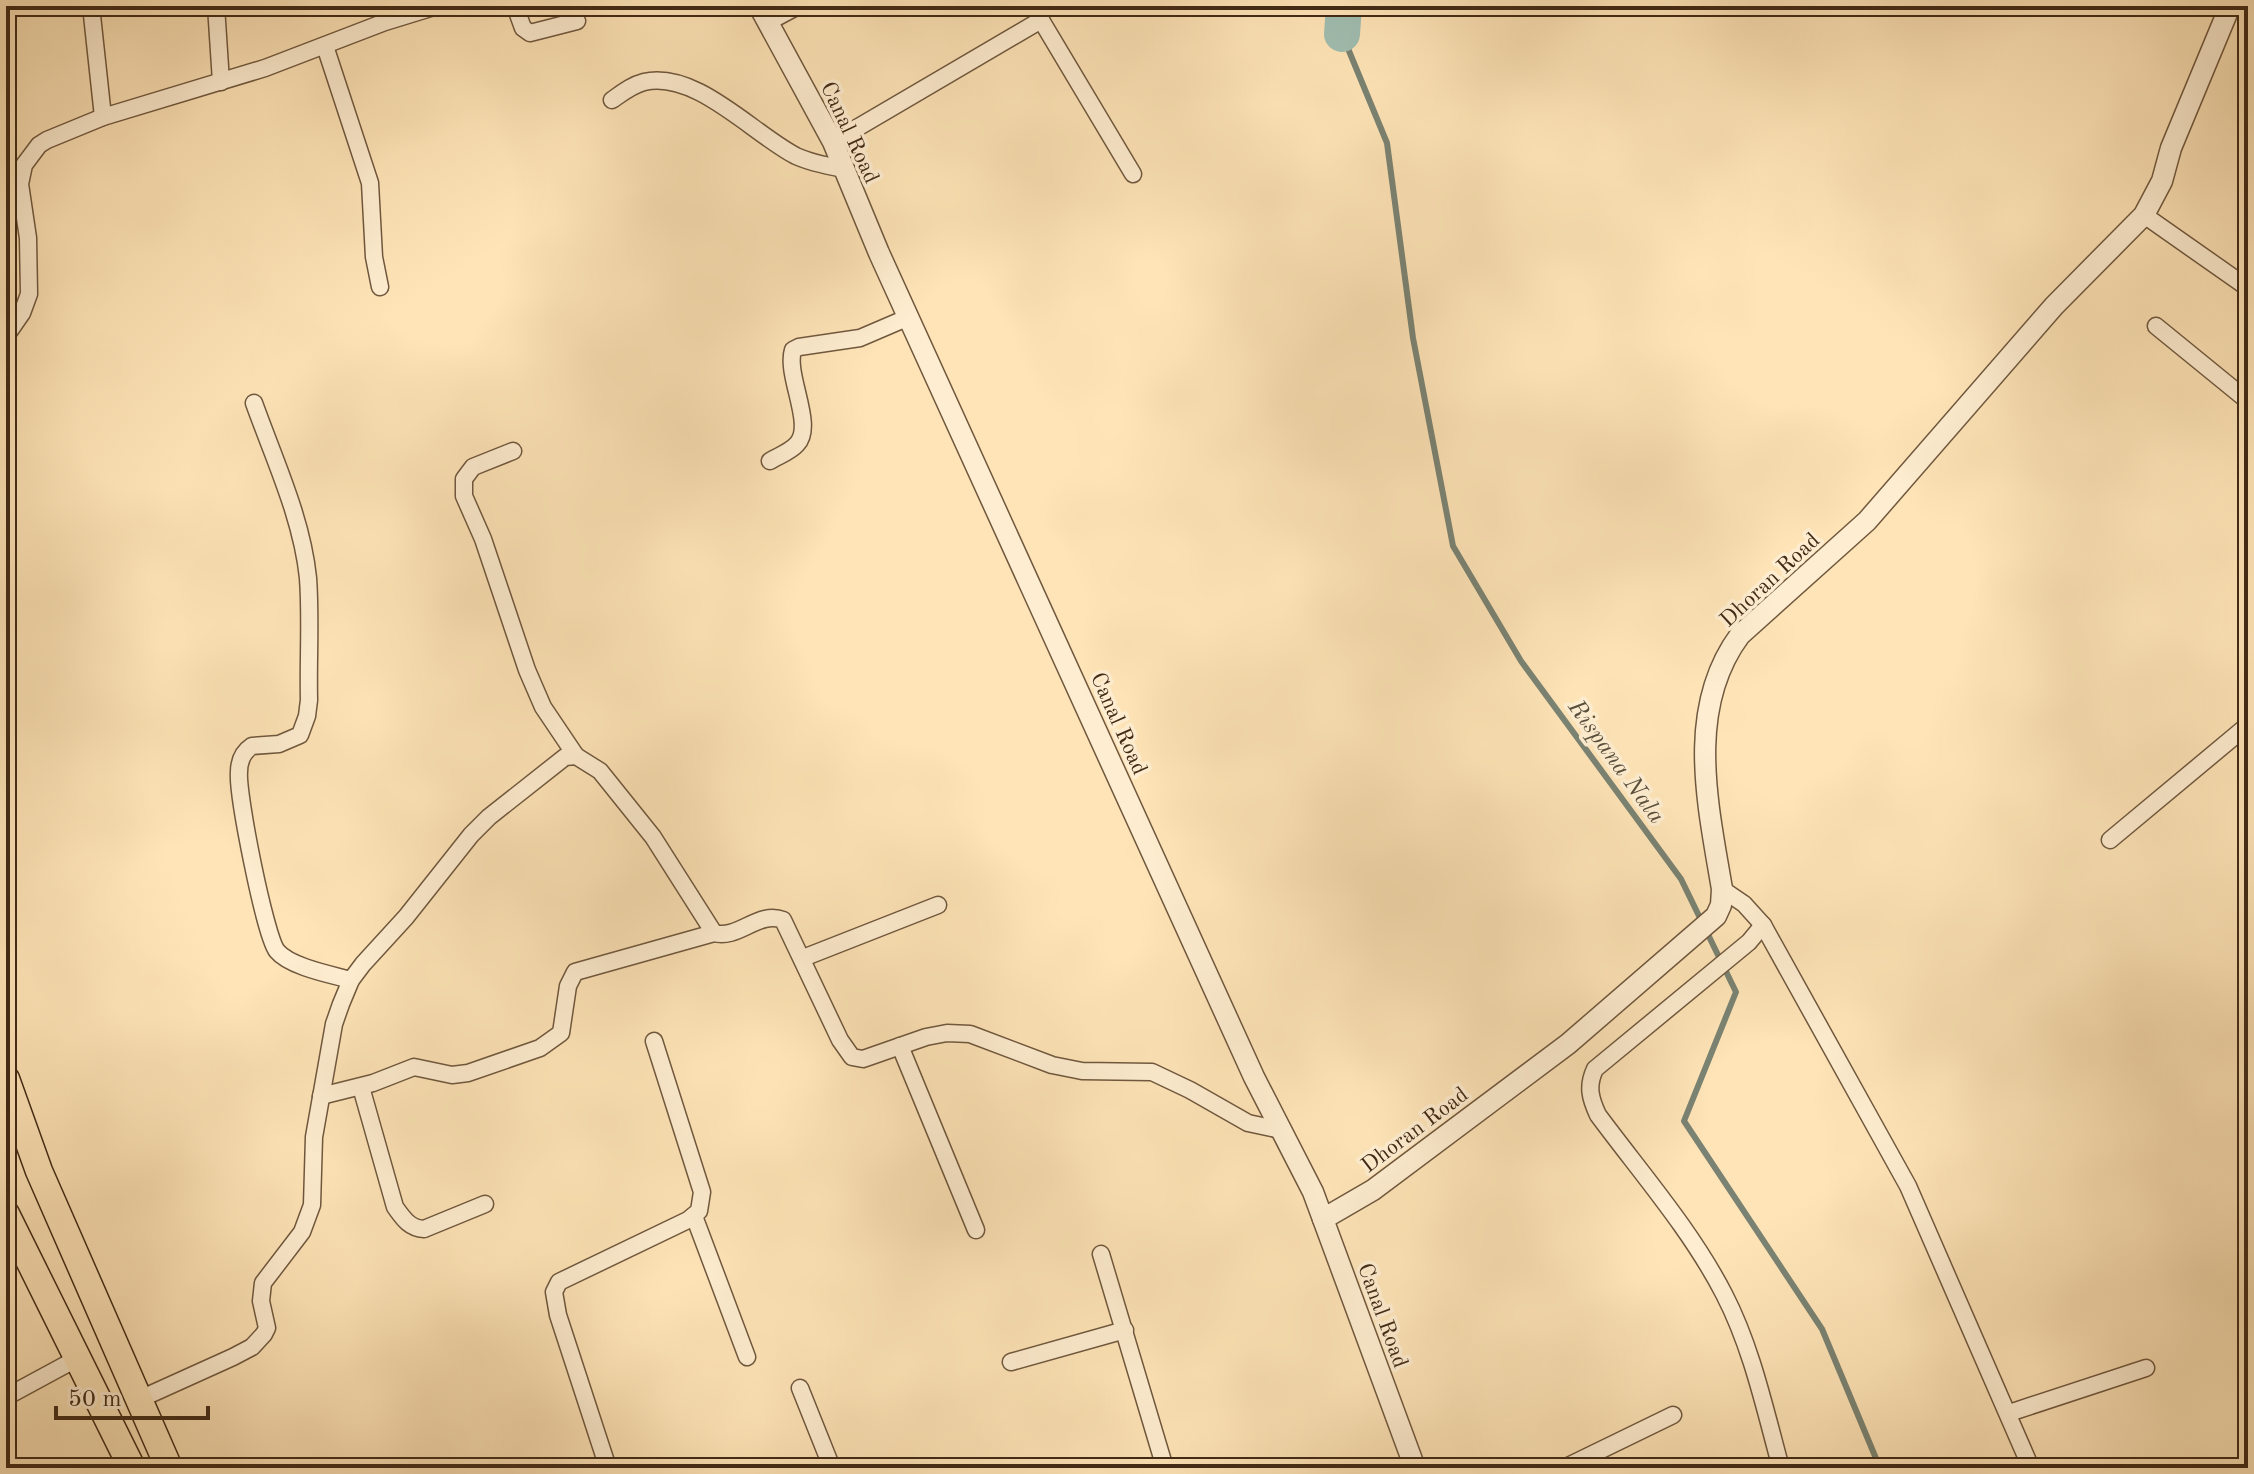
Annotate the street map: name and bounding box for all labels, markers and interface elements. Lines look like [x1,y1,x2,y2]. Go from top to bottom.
street label: Canal Road [816,79,882,187]
street label: Dhoran Road [1716,529,1824,632]
street label: Canal Road [1086,669,1150,778]
water label: Rispana Nala [1562,695,1668,828]
street label: Dhoran Road [1358,1084,1473,1178]
street label: Canal Road [1353,1260,1411,1371]
scale bar [56,1370,208,1420]
text: 50 m [68,1388,122,1412]

